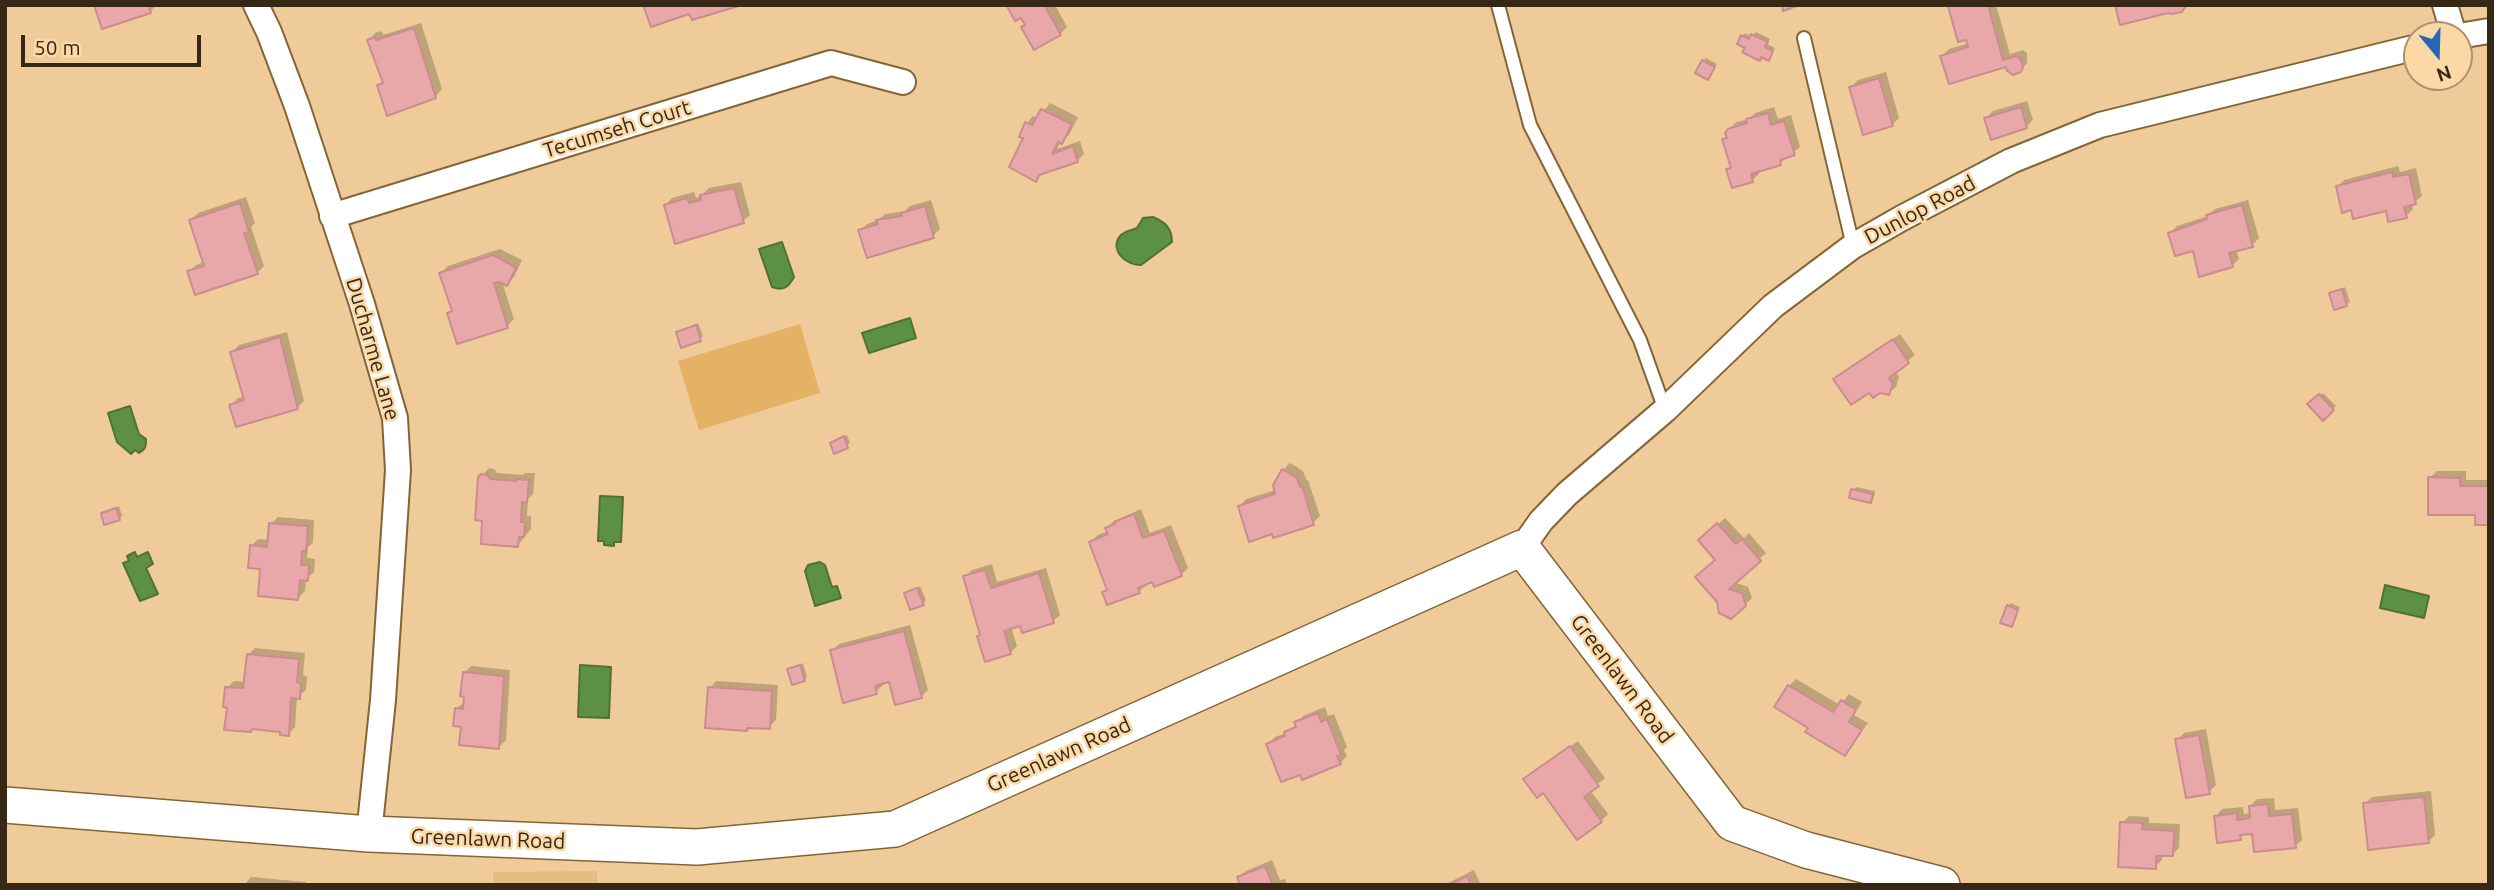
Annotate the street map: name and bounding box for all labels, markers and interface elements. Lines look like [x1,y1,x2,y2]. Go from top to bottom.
scale bar [24,21,205,65]
north arrow [2403,21,2473,91]
text: 50 m [34,35,81,59]
text: N [2434,61,2454,87]
street label: Tecumseh Court [540,95,694,163]
street label: Dunlop Road [1860,170,1980,250]
street label: Ducharme Lane [341,275,405,423]
street label: Greenlawn Road [1565,610,1679,748]
street label: Greenlawn Road [983,712,1135,798]
street label: Greenlawn Road [410,824,566,854]

